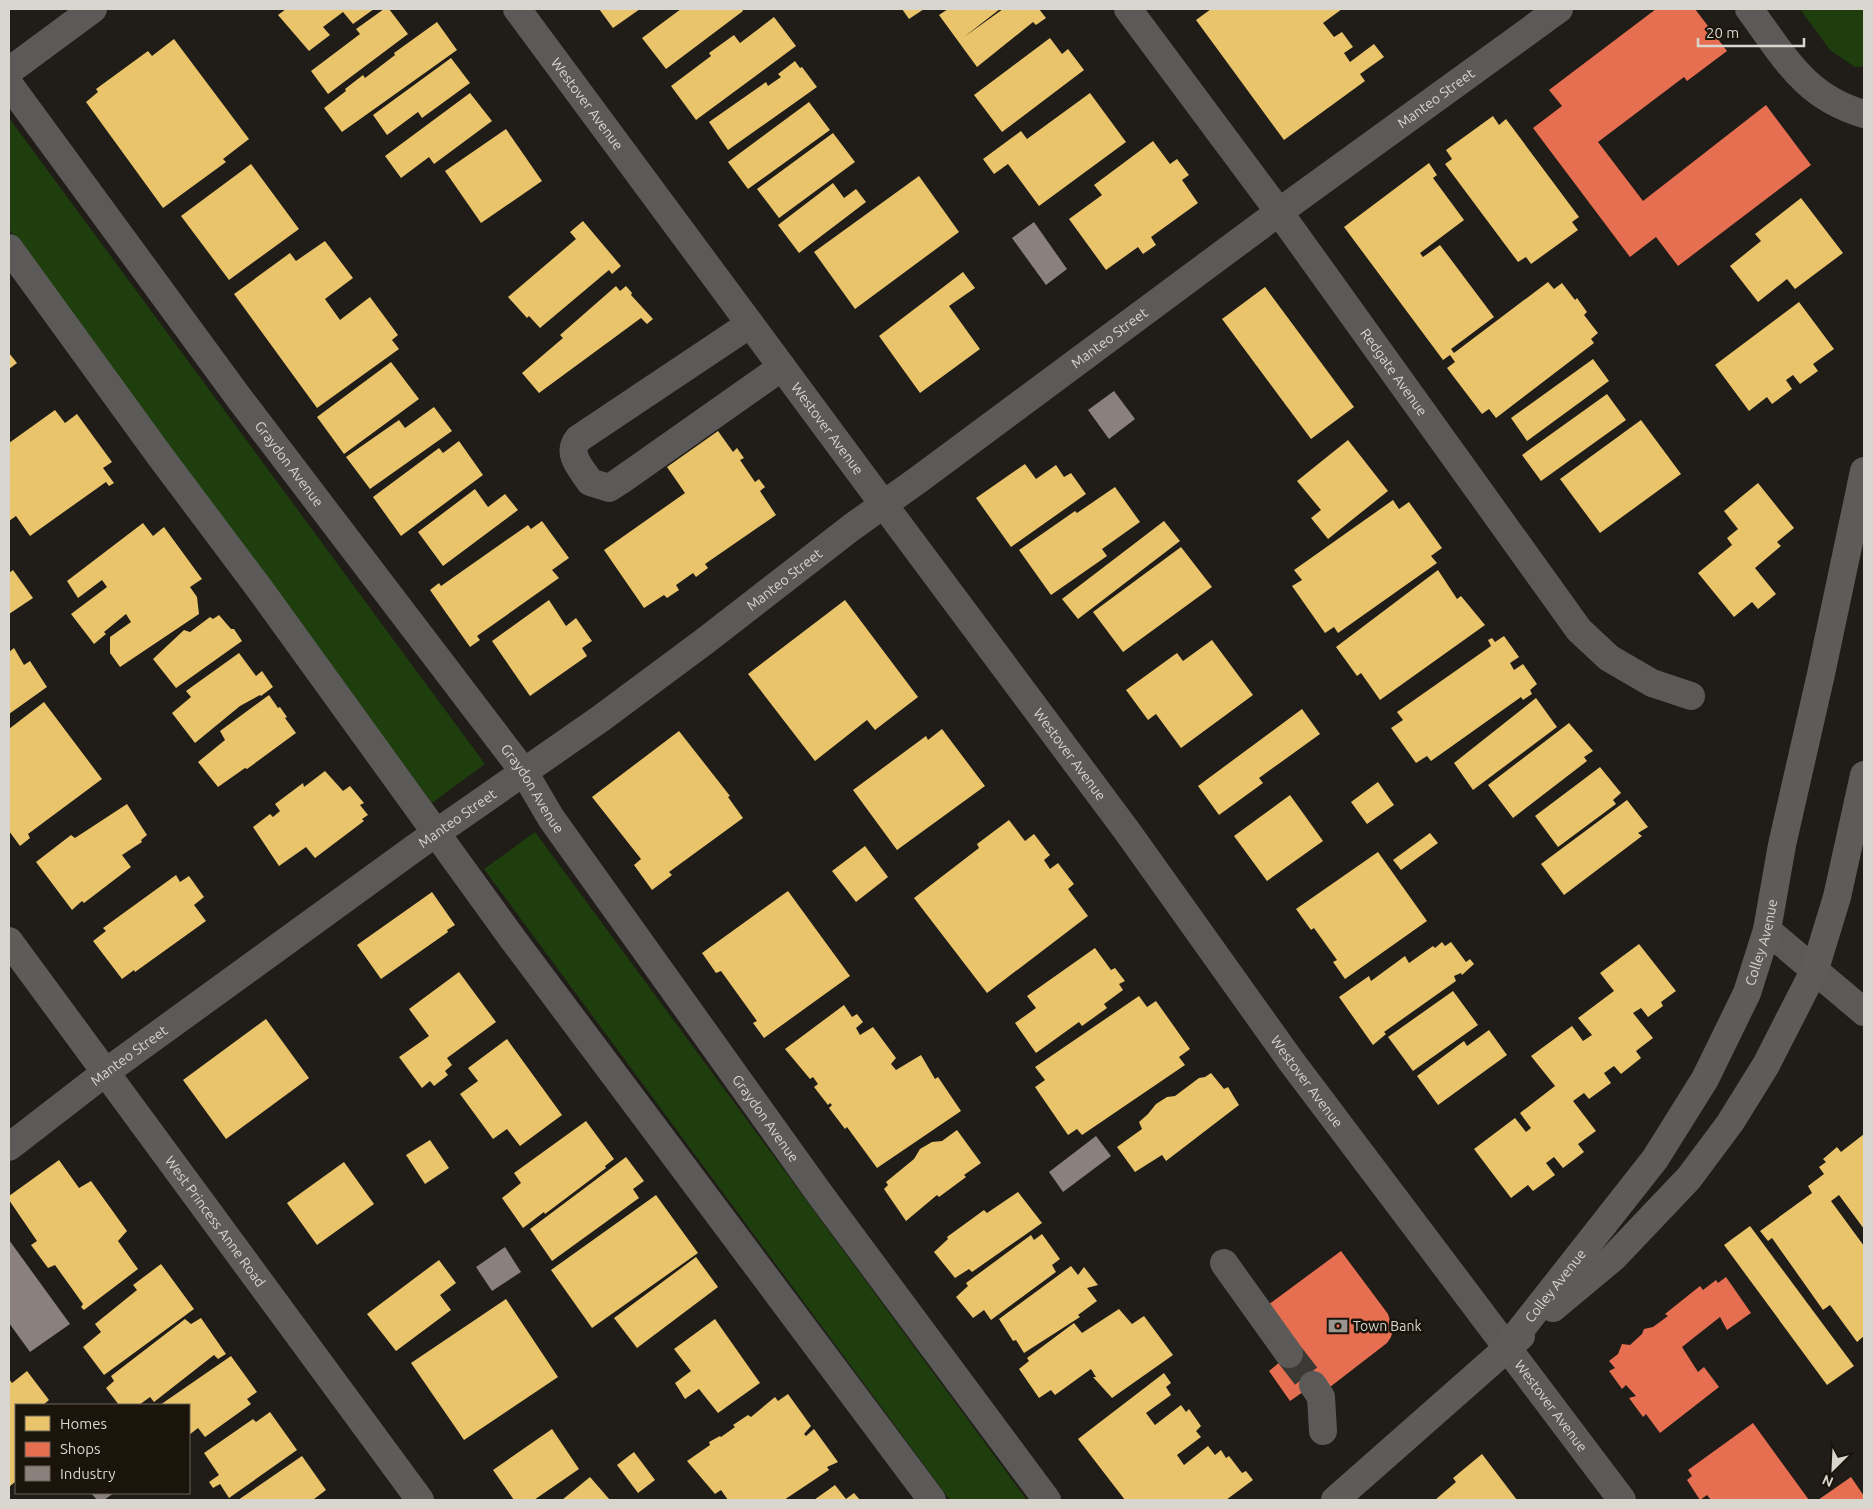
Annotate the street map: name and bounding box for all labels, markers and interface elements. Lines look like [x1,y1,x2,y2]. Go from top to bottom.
scale bar [1698,15,1804,47]
text: 20 m [1706,24,1739,41]
street label: Westover Avenue [548,55,626,153]
street label: Manteo Street [1394,65,1478,132]
street label: Manteo Street [1068,304,1151,372]
street label: Redgate Avenue [1357,325,1431,419]
street label: Westover Avenue [788,379,867,478]
street label: Graydon Avenue [251,418,327,510]
street label: Manteo Street [743,545,826,614]
street label: Westover Avenue [1030,705,1109,803]
street label: Graydon Avenue [498,741,567,836]
street label: Manteo Street [415,785,500,851]
street label: Colley Avenue [1742,898,1780,988]
street label: Manteo Street [88,1022,171,1089]
street label: Westover Avenue [1267,1032,1346,1131]
street label: Graydon Avenue [729,1072,802,1165]
street label: West Princess Anne Road [162,1153,268,1290]
street label: Colley Avenue [1521,1246,1589,1326]
bank icon: Town Bank [1327,1315,1349,1337]
place label: Town Bank [1353,1318,1422,1334]
street label: Westover Avenue [1511,1357,1591,1455]
legend [15,1404,190,1494]
text: Homes [60,1415,107,1432]
text: Shops [60,1440,101,1457]
north arrow [1808,1444,1858,1494]
text: Industry [60,1465,115,1482]
text: N [1820,1471,1836,1490]

